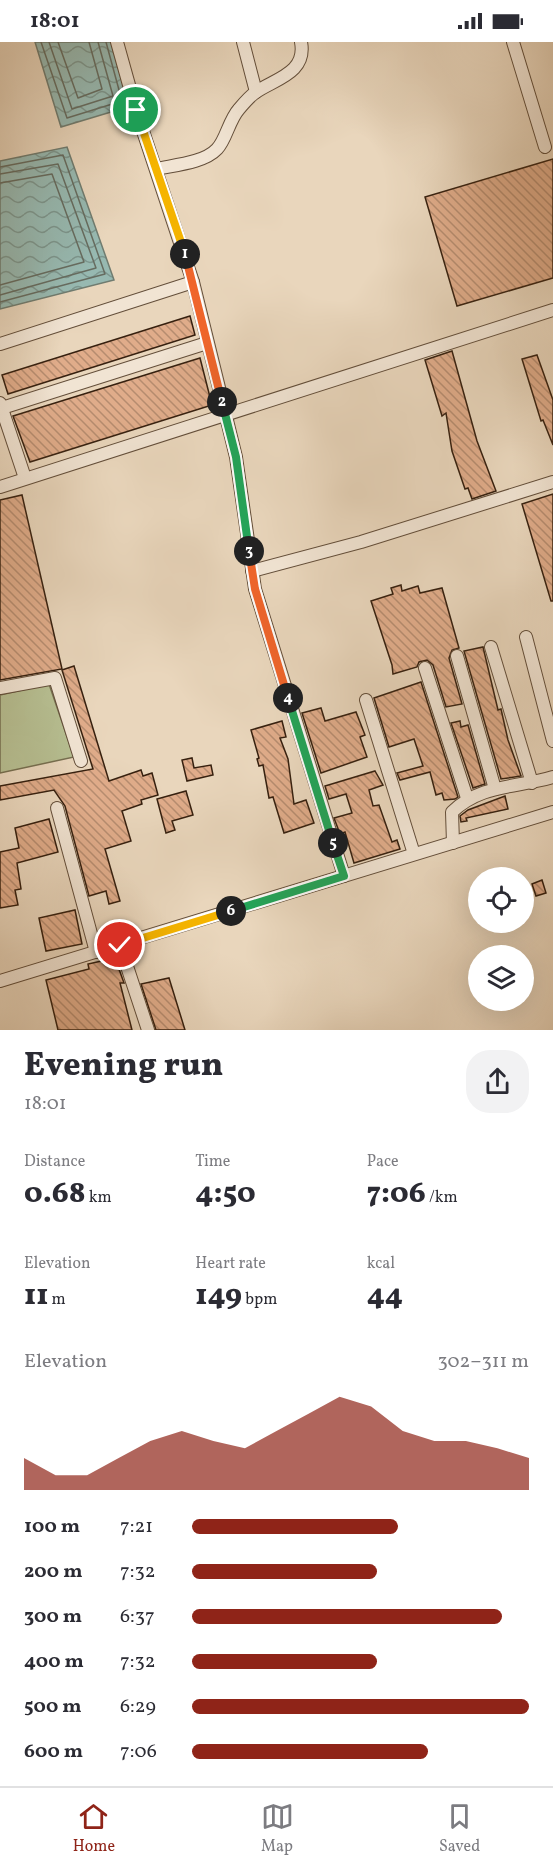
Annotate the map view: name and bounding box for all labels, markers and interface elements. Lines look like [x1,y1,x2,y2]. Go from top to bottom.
text: 18:01 [30,6,79,37]
pin [110,84,161,135]
icon: arrive [119,93,152,126]
pin: 1 [170,239,200,269]
text: 1 [182,243,188,265]
pin: 2 [207,387,237,417]
text: 2 [218,391,226,413]
pin: 3 [234,536,264,566]
text: 3 [245,540,253,562]
pin: 4 [273,683,303,713]
text: 4 [283,687,293,709]
pin: 5 [318,828,348,858]
text: 5 [329,832,337,854]
map controls [468,867,534,1011]
button: locate [468,867,534,933]
pin: 6 [216,896,246,926]
text: 6 [227,900,235,922]
pin [94,919,145,970]
icon: check [103,928,136,961]
button: layers [468,945,534,1011]
text: Evening run [24,1044,223,1090]
button: share [466,1050,529,1113]
text: 18:01 [24,1090,66,1118]
text: Distance [24,1151,85,1173]
text: Time [195,1151,230,1173]
text: Pace [367,1151,399,1173]
text: 0.68 [24,1173,86,1215]
text: 4:50 [195,1173,256,1215]
text: 7:06 [367,1173,426,1215]
text: km [86,1187,112,1209]
text: /km [426,1187,458,1209]
text: Elevation [24,1253,91,1275]
text: Heart rate [195,1253,266,1275]
text: kcal [367,1253,395,1275]
text: 11 [24,1275,48,1317]
text: 149 [195,1275,242,1317]
text: 44 [367,1275,403,1317]
text: m [48,1289,66,1311]
text: bpm [242,1289,277,1311]
text: Elevation [24,1348,107,1376]
text: 302–311 m [438,1348,529,1376]
text: 100 m [24,1513,80,1541]
text: 7:21 [120,1513,153,1541]
text: 200 m [24,1558,82,1586]
text: 7:32 [120,1558,155,1586]
text: 300 m [24,1603,82,1631]
text: 6:37 [120,1603,155,1631]
text: 400 m [24,1648,84,1676]
text: 7:32 [120,1648,155,1676]
text: 500 m [24,1693,82,1721]
text: 6:29 [120,1693,156,1721]
text: 600 m [24,1738,83,1766]
text: 7:06 [120,1738,157,1766]
tab: Home [73,1800,115,1858]
tab: Map [261,1800,294,1858]
tab: Saved [439,1800,480,1858]

